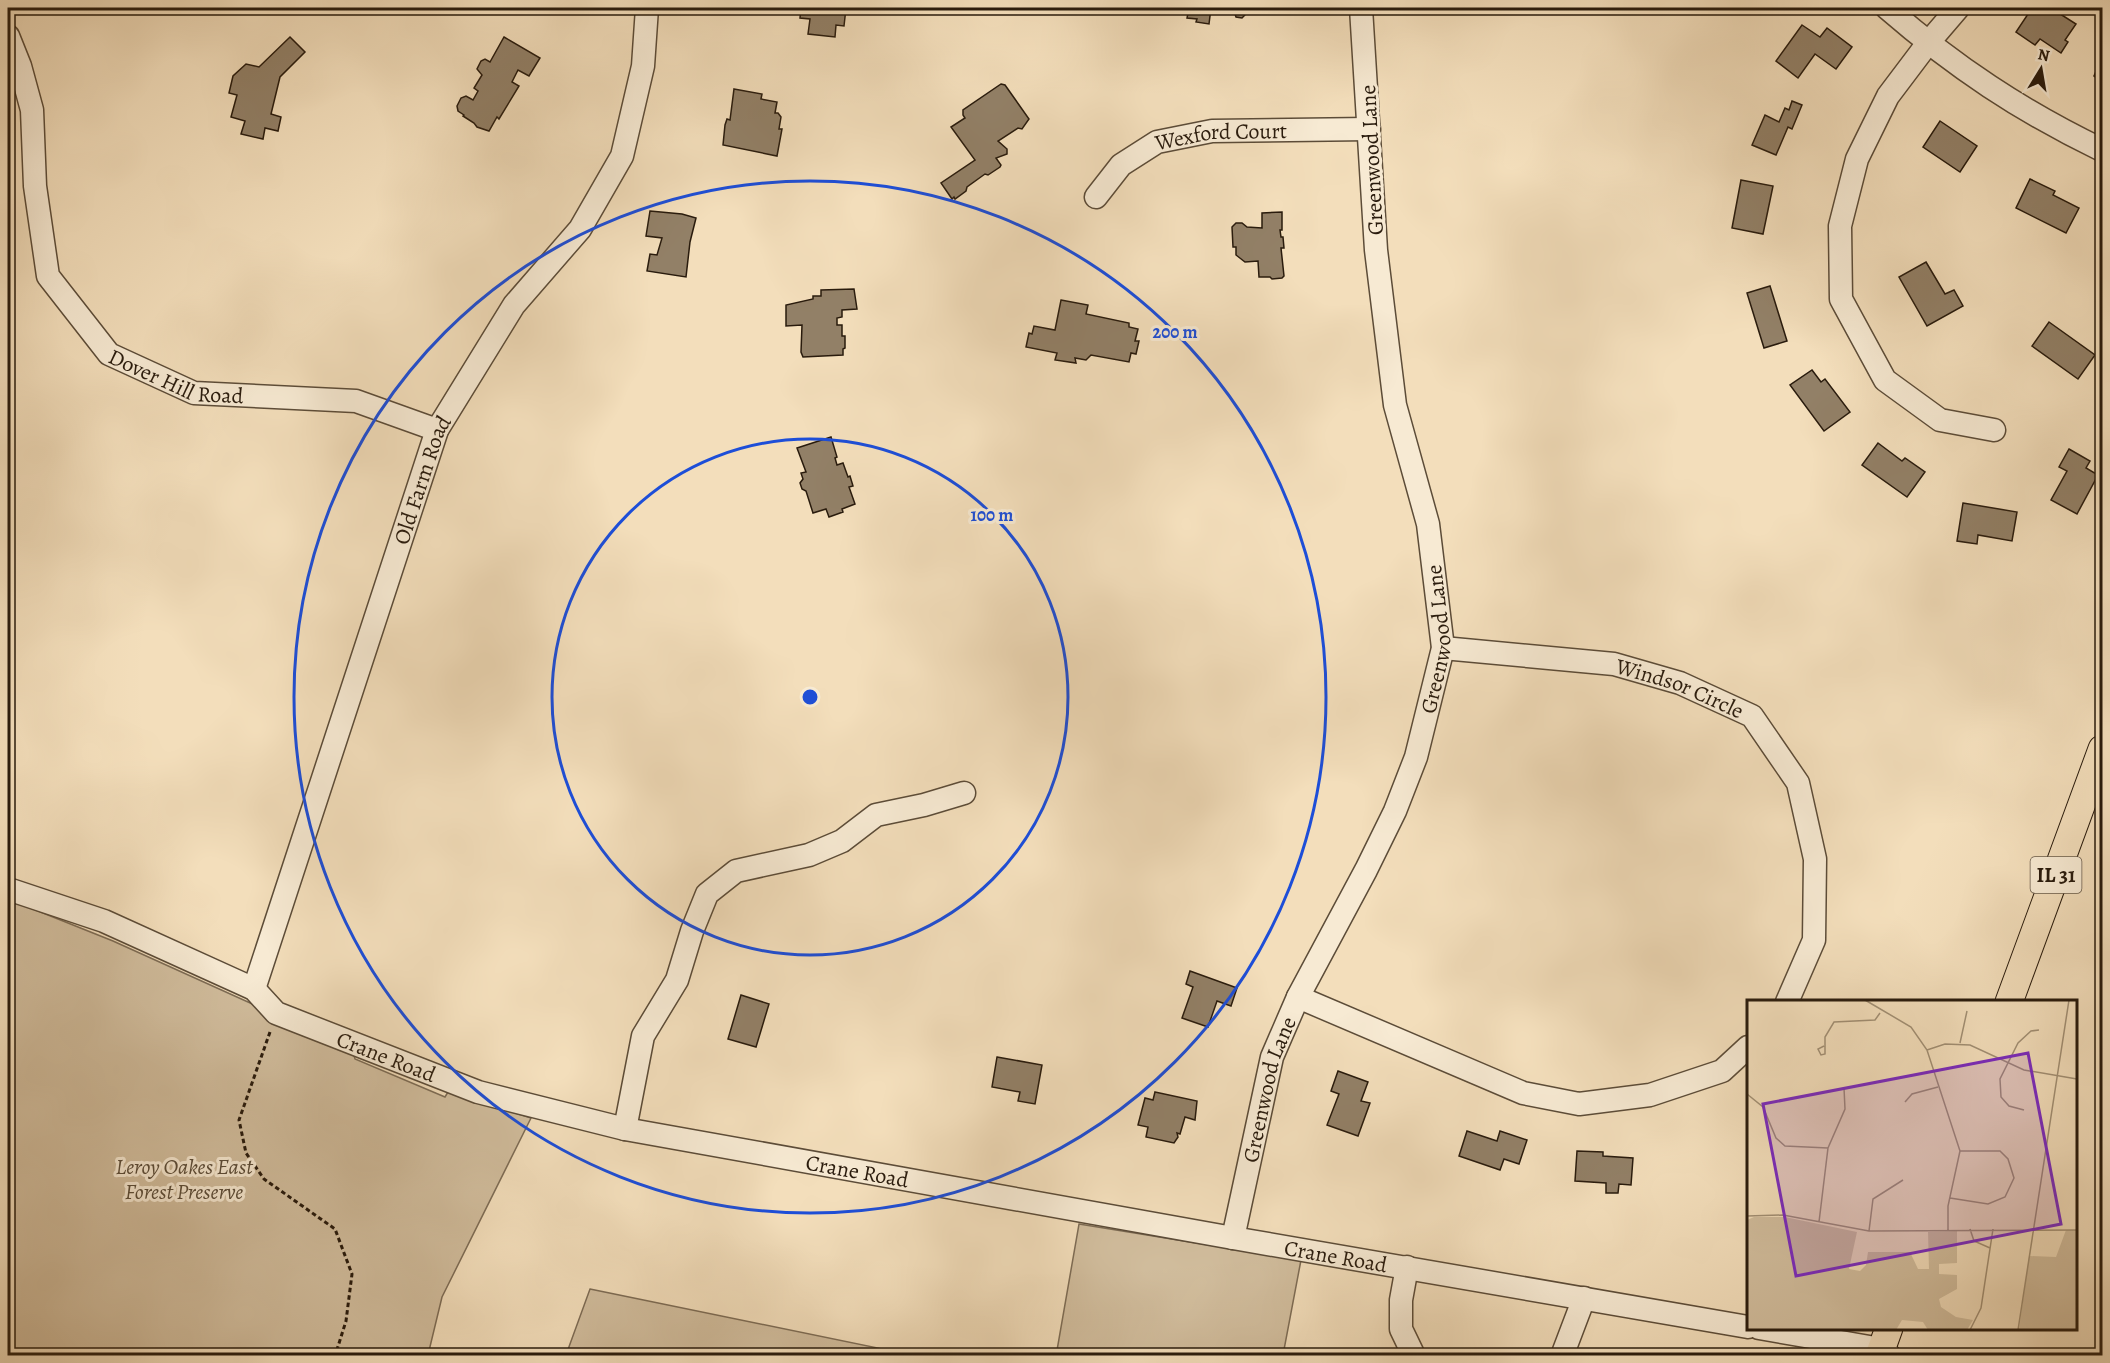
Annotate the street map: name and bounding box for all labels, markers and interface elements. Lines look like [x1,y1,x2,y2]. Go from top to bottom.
north arrow [2011,39,2071,99]
text: N [2036,43,2052,67]
street label: Greenwood Lane [1353,84,1391,236]
street label: Wexford Court [1152,116,1287,158]
text: 200 m [1152,320,1198,344]
street label: Dover Hill Road [103,342,244,411]
street label: Old Farm Road [387,410,459,548]
text: 100 m [971,503,1013,527]
street label: Greenwood Lane [1413,563,1459,717]
street label: Windsor Circle [1611,651,1748,726]
centre of rings [800,687,820,707]
road number: IL 31 [2030,857,2082,893]
inset map [1747,1000,2077,1330]
street label: Greenwood Lane [1236,1012,1304,1165]
street label: Crane Road [332,1024,440,1090]
street label: Crane Road [803,1148,911,1196]
park label: Leroy Oakes East Forest Preserve [116,1152,253,1207]
street label: Crane Road [1282,1233,1390,1280]

